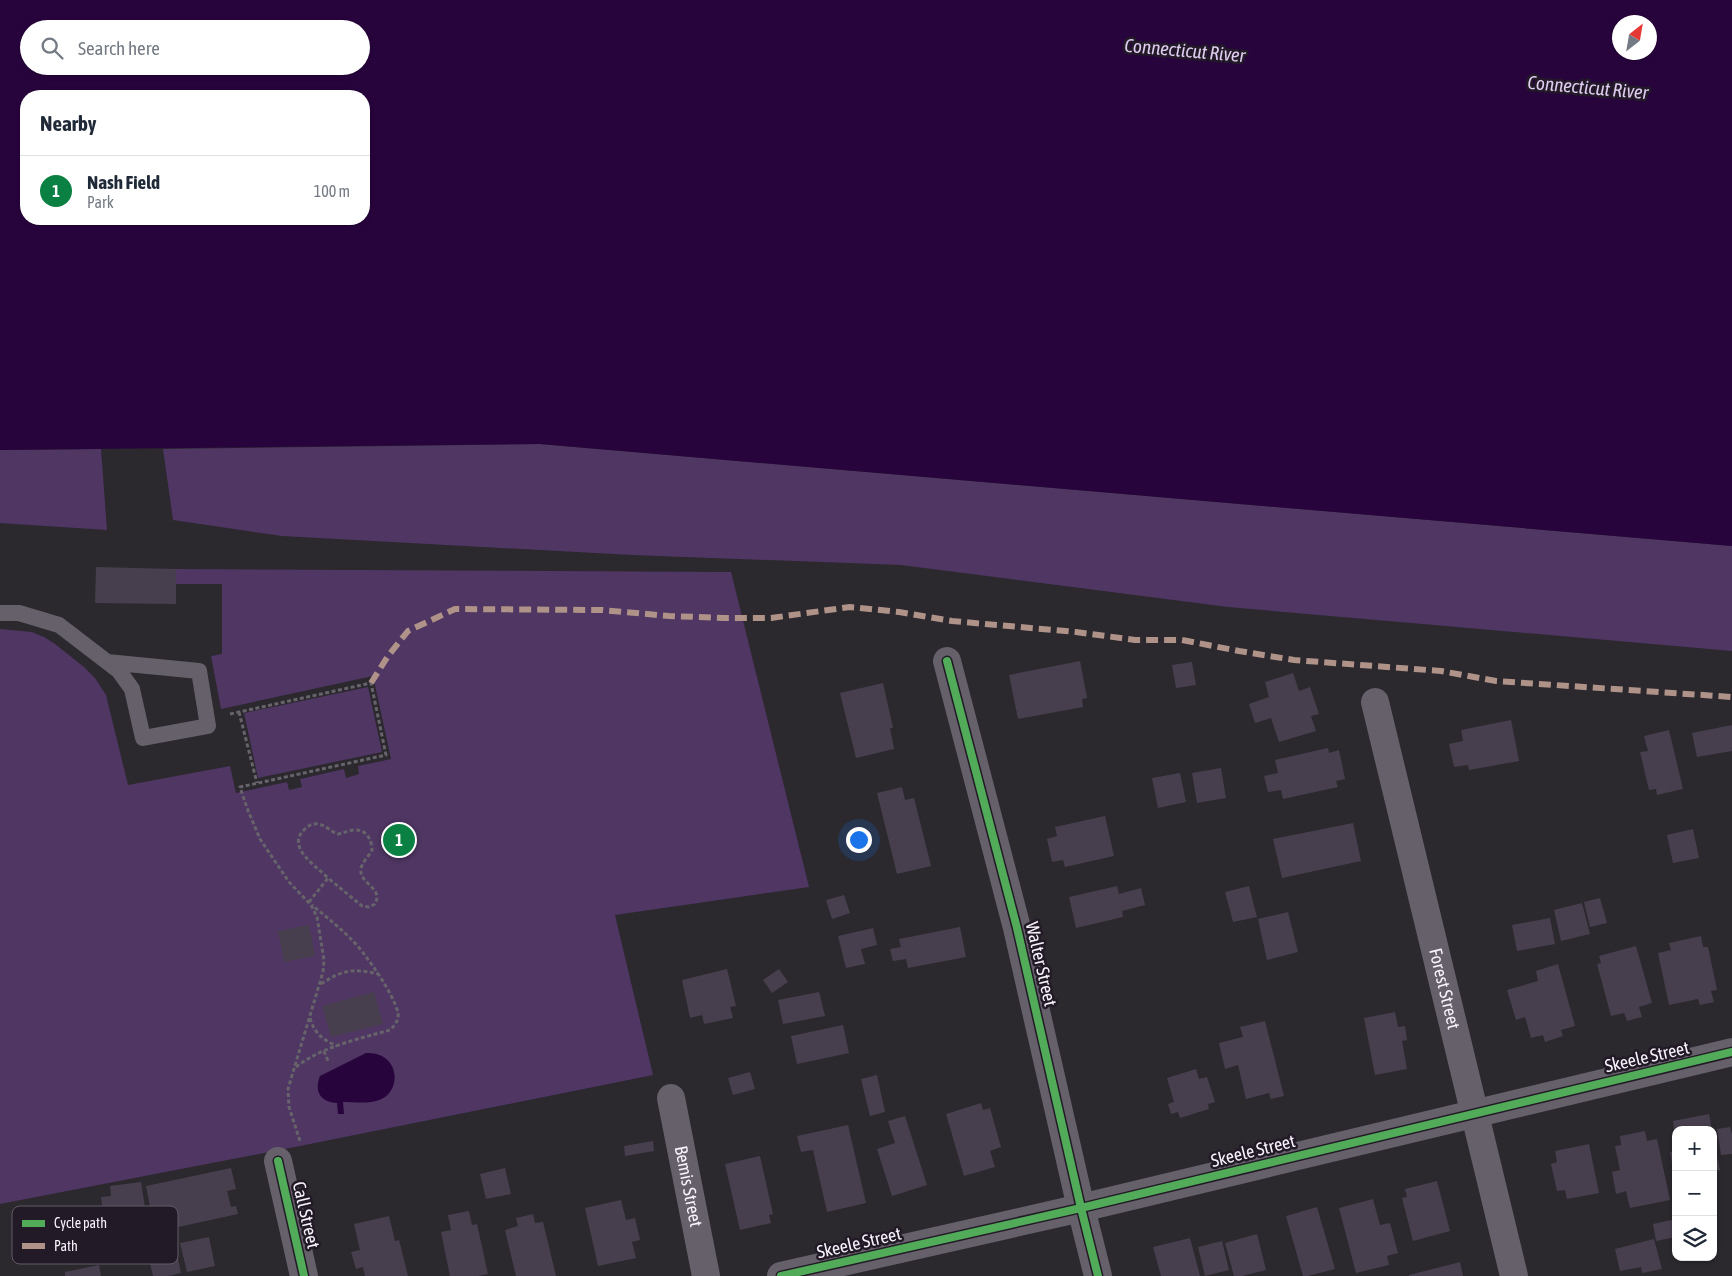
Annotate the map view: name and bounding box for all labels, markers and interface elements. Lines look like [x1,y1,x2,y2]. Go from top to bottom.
north arrow [1612,15,1657,60]
search box [20,20,370,75]
icon: search [38,34,66,62]
water label: Connecticut River [1124,34,1248,66]
text: Search here [78,37,160,59]
water label: Connecticut River [1527,71,1651,103]
text: Nearby [40,111,96,135]
text: Nash Field [87,171,160,193]
text: 1 [52,182,60,200]
text: 100 m [314,182,350,200]
text: Park [87,193,114,211]
pin: 1 [383,821,415,859]
your location [846,827,872,853]
street label: Walter Street [1022,920,1061,1008]
street label: Forest Street [1425,946,1465,1031]
street label: Skeele Street [1603,1037,1691,1076]
map controls [1672,1126,1717,1261]
button: + [1672,1126,1717,1171]
street label: Skeele Street [1209,1130,1297,1171]
street label: Bemis Street [671,1144,707,1229]
button: − [1672,1171,1717,1216]
street label: Call Street [289,1179,324,1250]
legend [12,1206,178,1264]
text: Cycle path [54,1215,107,1231]
button: layers [1672,1216,1717,1261]
street label: Skeele Street [815,1223,903,1262]
text: Path [54,1238,78,1254]

